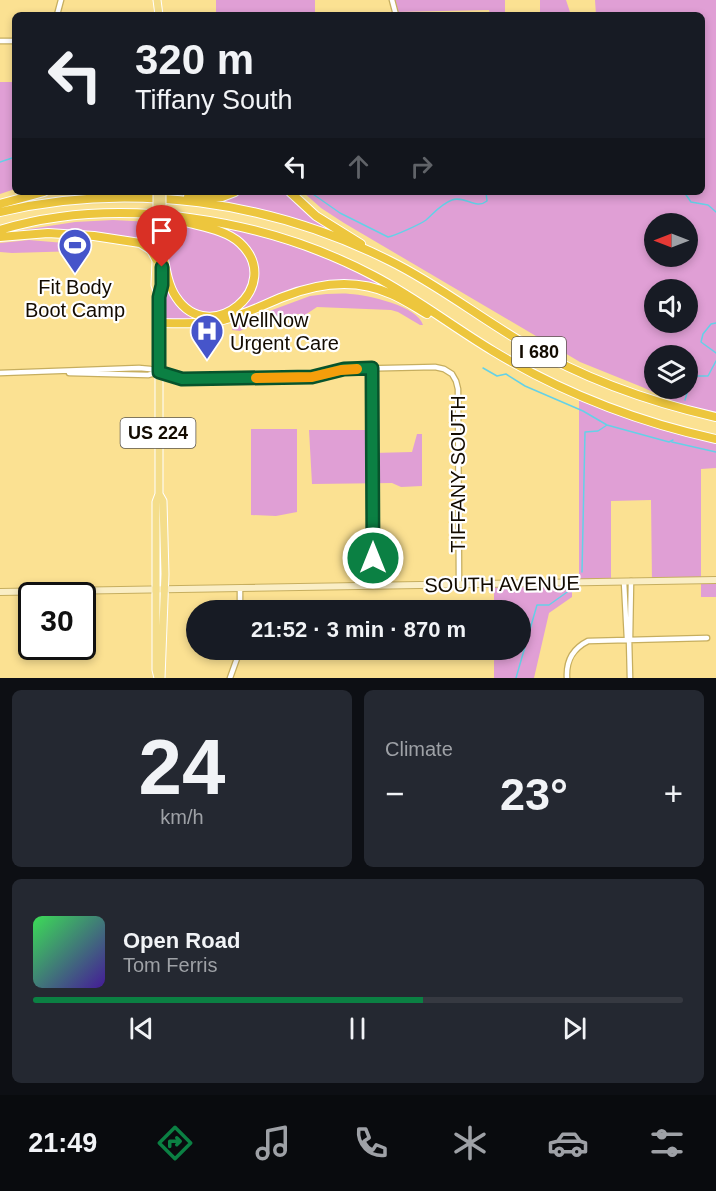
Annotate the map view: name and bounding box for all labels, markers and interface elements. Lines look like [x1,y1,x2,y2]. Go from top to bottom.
icon: left [36,36,114,114]
text: 320 m [135,36,254,83]
text: Tiffany South [135,85,293,115]
icon: left [279,150,312,183]
icon: ahead [342,150,375,183]
icon: right [405,150,438,183]
pin [136,205,187,267]
north arrow [644,213,698,267]
map controls [644,213,698,399]
icon: arrive [145,214,178,247]
sports icon: Fit Body Boot Camp [57,227,93,274]
place label: Fit Body Boot Camp [25,276,125,321]
button: sound [644,279,698,333]
place label: WellNow Urgent Care [230,309,339,354]
hospital icon: WellNow Urgent Care [189,313,225,360]
road number: I 680 [512,337,566,367]
button: layers [644,345,698,399]
street label: TIFFANY SOUTH [447,395,469,553]
road number: US 224 [120,418,195,448]
position arrow [341,526,405,590]
street label: SOUTH AVENUE [424,572,580,596]
speed limit sign: 30 [18,582,96,660]
text: 21:52 · 3 min · 870 m [251,617,466,642]
text: 24 [139,723,225,811]
text: Climate [385,738,453,760]
text: 23° [500,769,568,820]
text: − [385,775,404,812]
text: + [664,775,683,812]
text: km/h [160,806,204,828]
text: Open Road [123,928,240,953]
text: Tom Ferris [123,954,217,976]
icon: previous [125,1012,158,1045]
icon: pause [341,1012,374,1045]
icon: next [558,1012,591,1045]
icon: directions [154,1122,196,1164]
icon: music [252,1122,294,1164]
icon: phone [350,1122,392,1164]
icon: climate [449,1122,491,1164]
icon: car [547,1122,589,1164]
icon: filters [646,1122,688,1164]
text: 21:49 [28,1128,97,1158]

